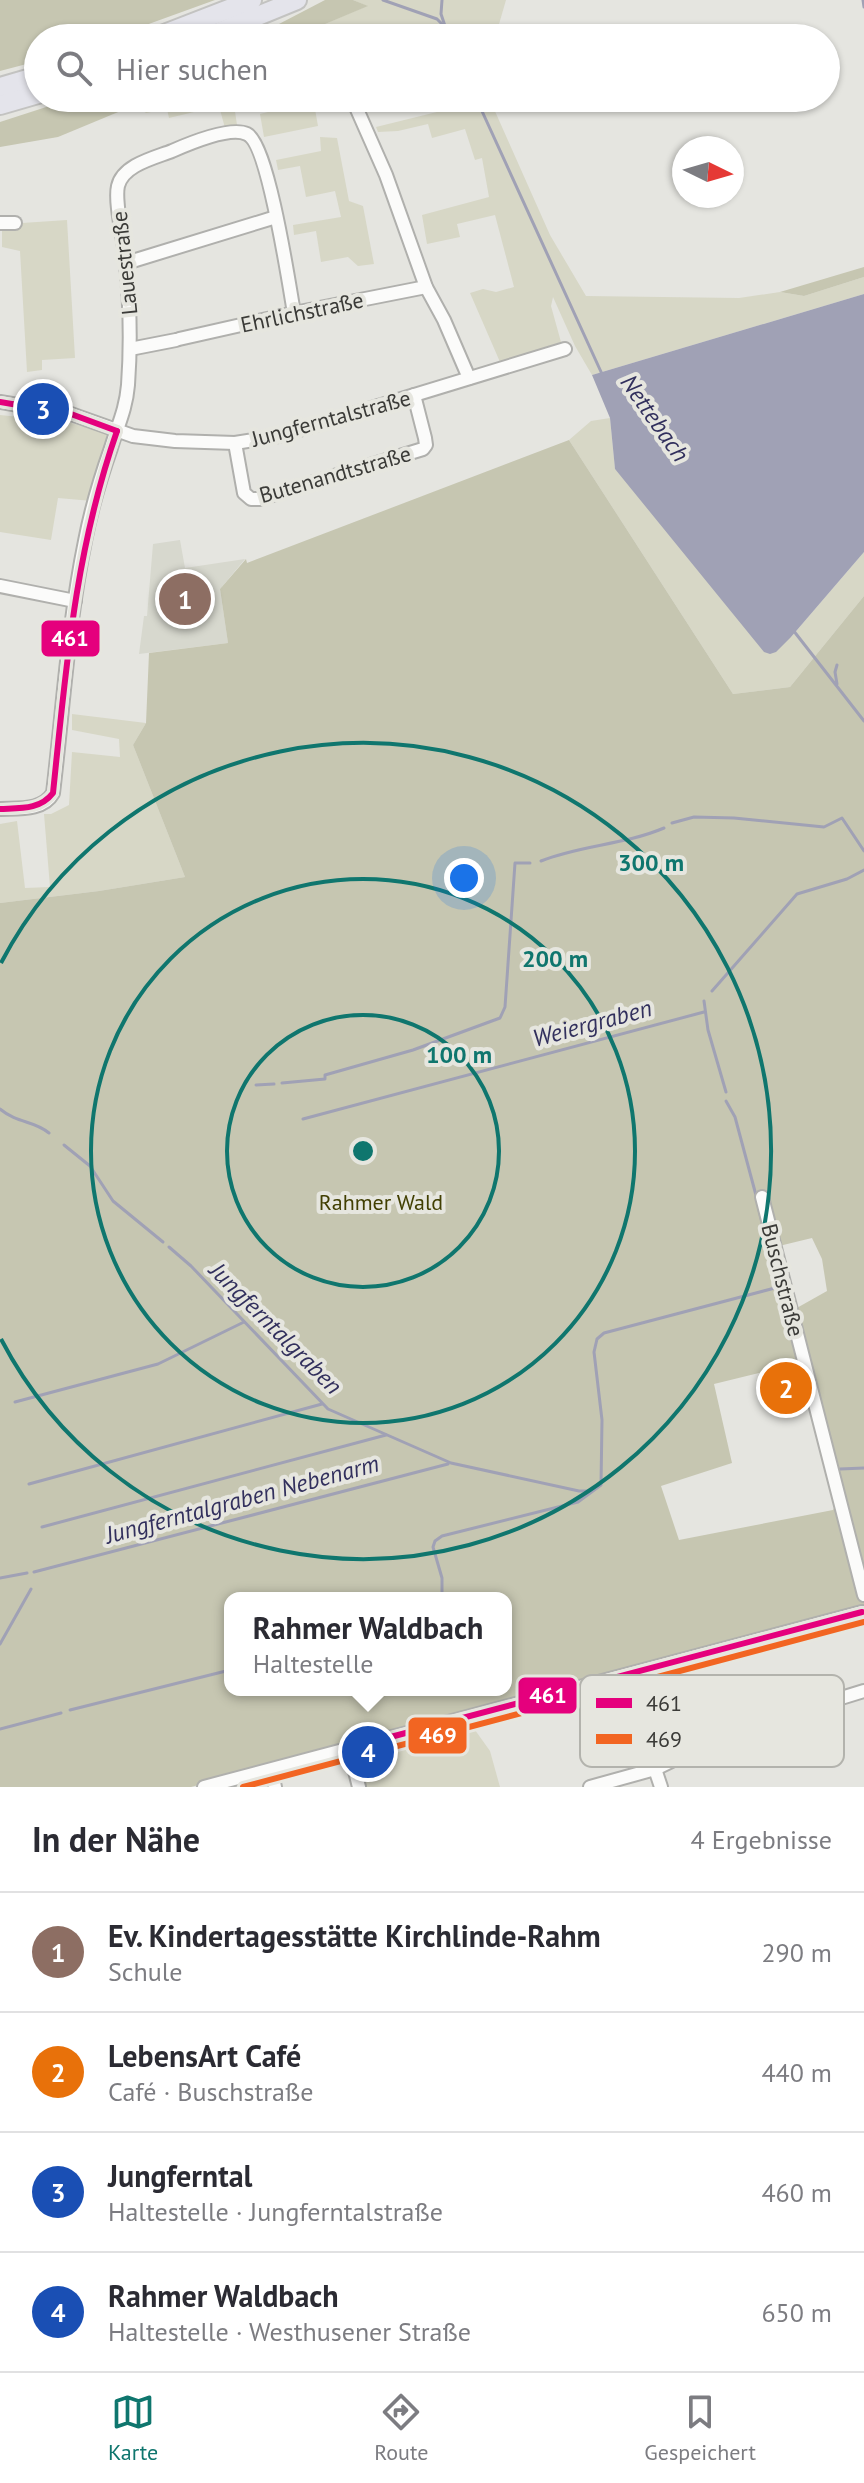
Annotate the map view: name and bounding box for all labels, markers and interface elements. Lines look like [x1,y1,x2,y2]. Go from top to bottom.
search box [24,24,840,112]
icon: search [52,46,96,90]
text: Hier suchen [116,49,268,88]
north arrow [672,136,744,208]
street label: Lauestraße [105,210,143,316]
street label: Ehrlichstraße [238,285,366,339]
water label: Nettebach [614,368,696,468]
pin: 3 [17,379,69,439]
street label: Jungferntalstraße [247,383,414,453]
street label: Butenandtstraße [256,439,414,509]
pin: 1 [159,569,211,629]
line badge: 461 [40,619,101,658]
text: 461 [51,624,89,652]
text: 300 m [618,847,684,878]
your location [444,858,484,898]
text: 200 m [522,943,588,974]
water label: Weiergraben [529,992,655,1054]
text: 100 m [426,1039,492,1070]
centre of rings [349,1137,377,1165]
park label: Rahmer Wald [319,1188,443,1216]
street label: Buschstraße [755,1221,811,1339]
water label: Jungferntalgraben [202,1254,349,1401]
pin: 2 [760,1358,812,1418]
water label: Jungferntalgraben Nebenarm [100,1448,382,1551]
popup [224,1592,512,1696]
text: Rahmer Waldbach [253,1608,483,1647]
text: Haltestelle [253,1647,373,1680]
legend [580,1675,844,1767]
line badge: 461 [517,1676,578,1715]
text: 461 [529,1681,567,1709]
text: 461 [646,1689,682,1717]
line badge: 469 [407,1716,468,1755]
text: 469 [419,1721,457,1749]
pin: 4 [342,1722,394,1782]
text: 469 [646,1725,682,1753]
text: In der Nähe [32,1817,200,1861]
text: 4 Ergebnisse [691,1823,832,1856]
text: Ev. Kindertagesstätte Kirchlinde-Rahm [108,1916,601,1955]
text: 1 [51,1936,65,1969]
text: 290 m [761,1936,832,1969]
text: Schule [108,1955,183,1988]
text: LebensArt Café [108,2036,301,2075]
text: 2 [51,2056,65,2089]
text: 440 m [761,2056,832,2089]
text: Café · Buschstraße [108,2075,314,2108]
text: Jungferntal [108,2156,252,2195]
text: 3 [51,2176,65,2209]
text: 460 m [761,2176,832,2209]
text: Haltestelle · Jungferntalstraße [108,2195,443,2228]
text: Rahmer Waldbach [108,2276,339,2315]
text: 4 [51,2296,65,2329]
text: 650 m [761,2296,832,2329]
text: Haltestelle · Westhusener Straße [108,2315,471,2348]
tab: Karte [108,2390,158,2466]
tab: Route [374,2390,428,2466]
tab: Gespeichert [644,2390,756,2466]

